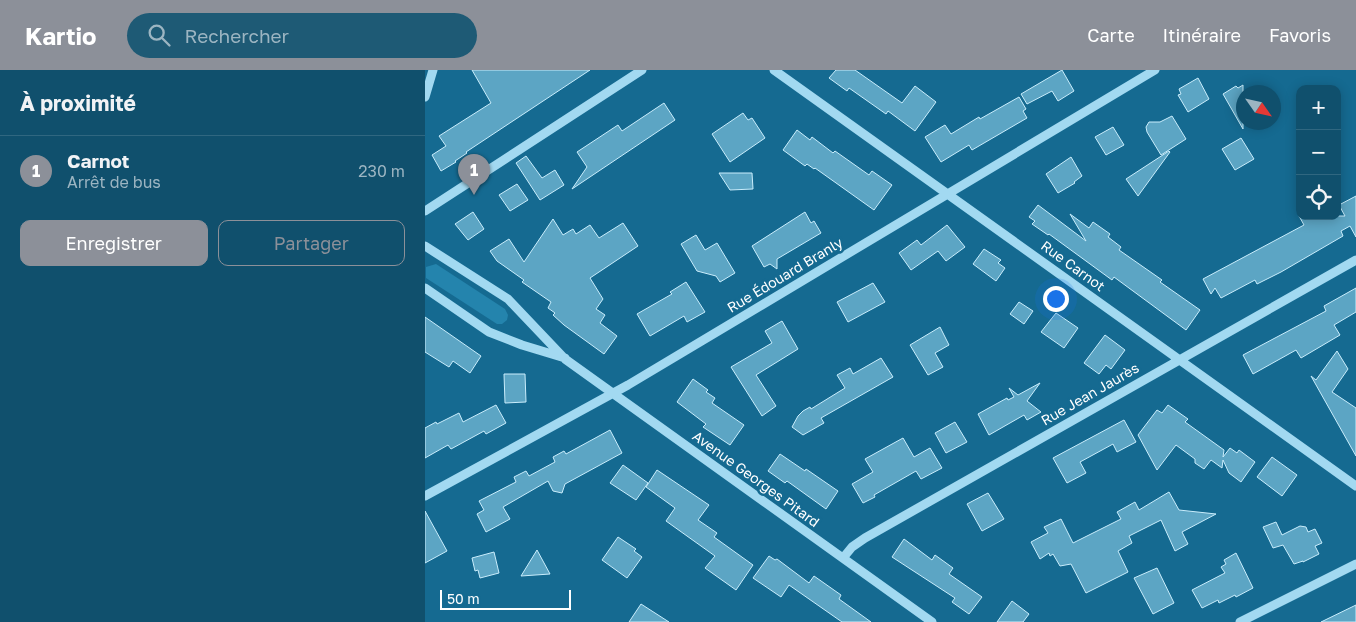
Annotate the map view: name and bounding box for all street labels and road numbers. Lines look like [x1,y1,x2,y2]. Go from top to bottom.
street label: Rue Édouard Branly [724,233,846,316]
street label: Rue Carnot [1038,237,1109,294]
street label: Rue Jean Jaurès [1038,359,1142,428]
street label: Avenue Georges Pitard [690,427,823,530]

